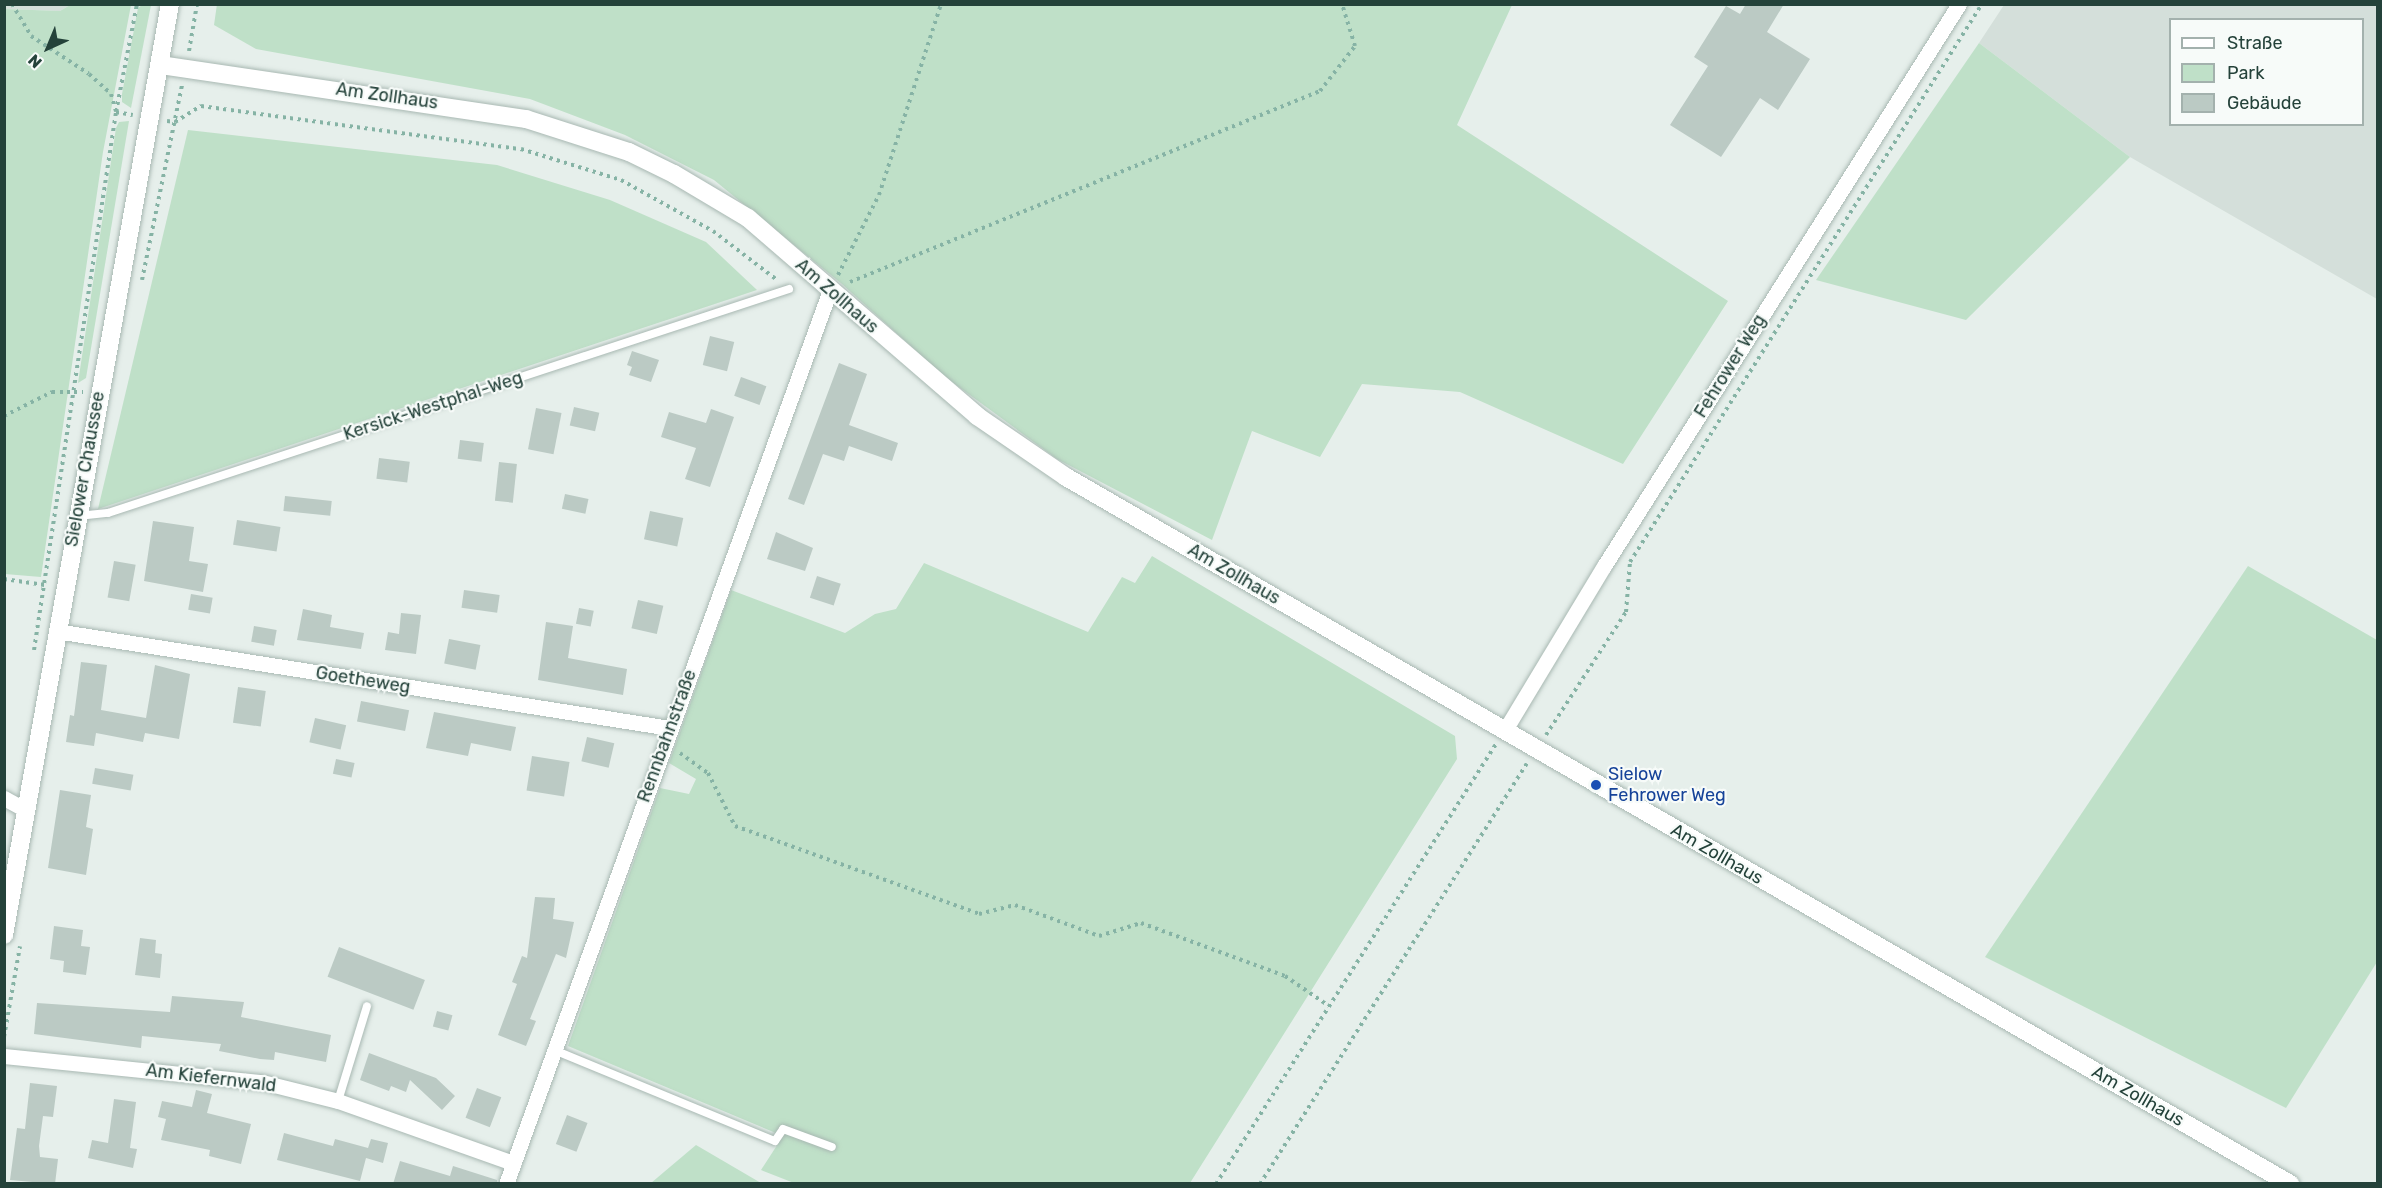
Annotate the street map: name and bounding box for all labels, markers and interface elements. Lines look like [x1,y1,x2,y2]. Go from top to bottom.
north arrow [18,18,78,78]
legend [2169,18,2364,126]
text: Straße [2227,32,2283,54]
text: N [24,50,46,72]
text: Park [2227,62,2264,84]
street label: Am Zollhaus [335,78,439,114]
text: Gebäude [2227,92,2302,114]
street label: Am Zollhaus [791,254,883,338]
street label: Fehrower Weg [1689,310,1771,422]
street label: Kersick-Westphal-Weg [341,367,525,445]
street label: Sielower Chaussee [61,389,109,549]
street label: Am Zollhaus [1184,539,1284,609]
street label: Goetheweg [314,662,412,698]
street label: Rennbahnstraße [633,667,701,805]
place label: Sielow Fehrower Weg [1608,764,1726,806]
marker: Sielow Fehrower Weg [1589,778,1603,792]
street label: Am Zollhaus [1667,819,1767,889]
street label: Am Kiefernwald [145,1059,277,1097]
street label: Am Zollhaus [2088,1061,2188,1131]

